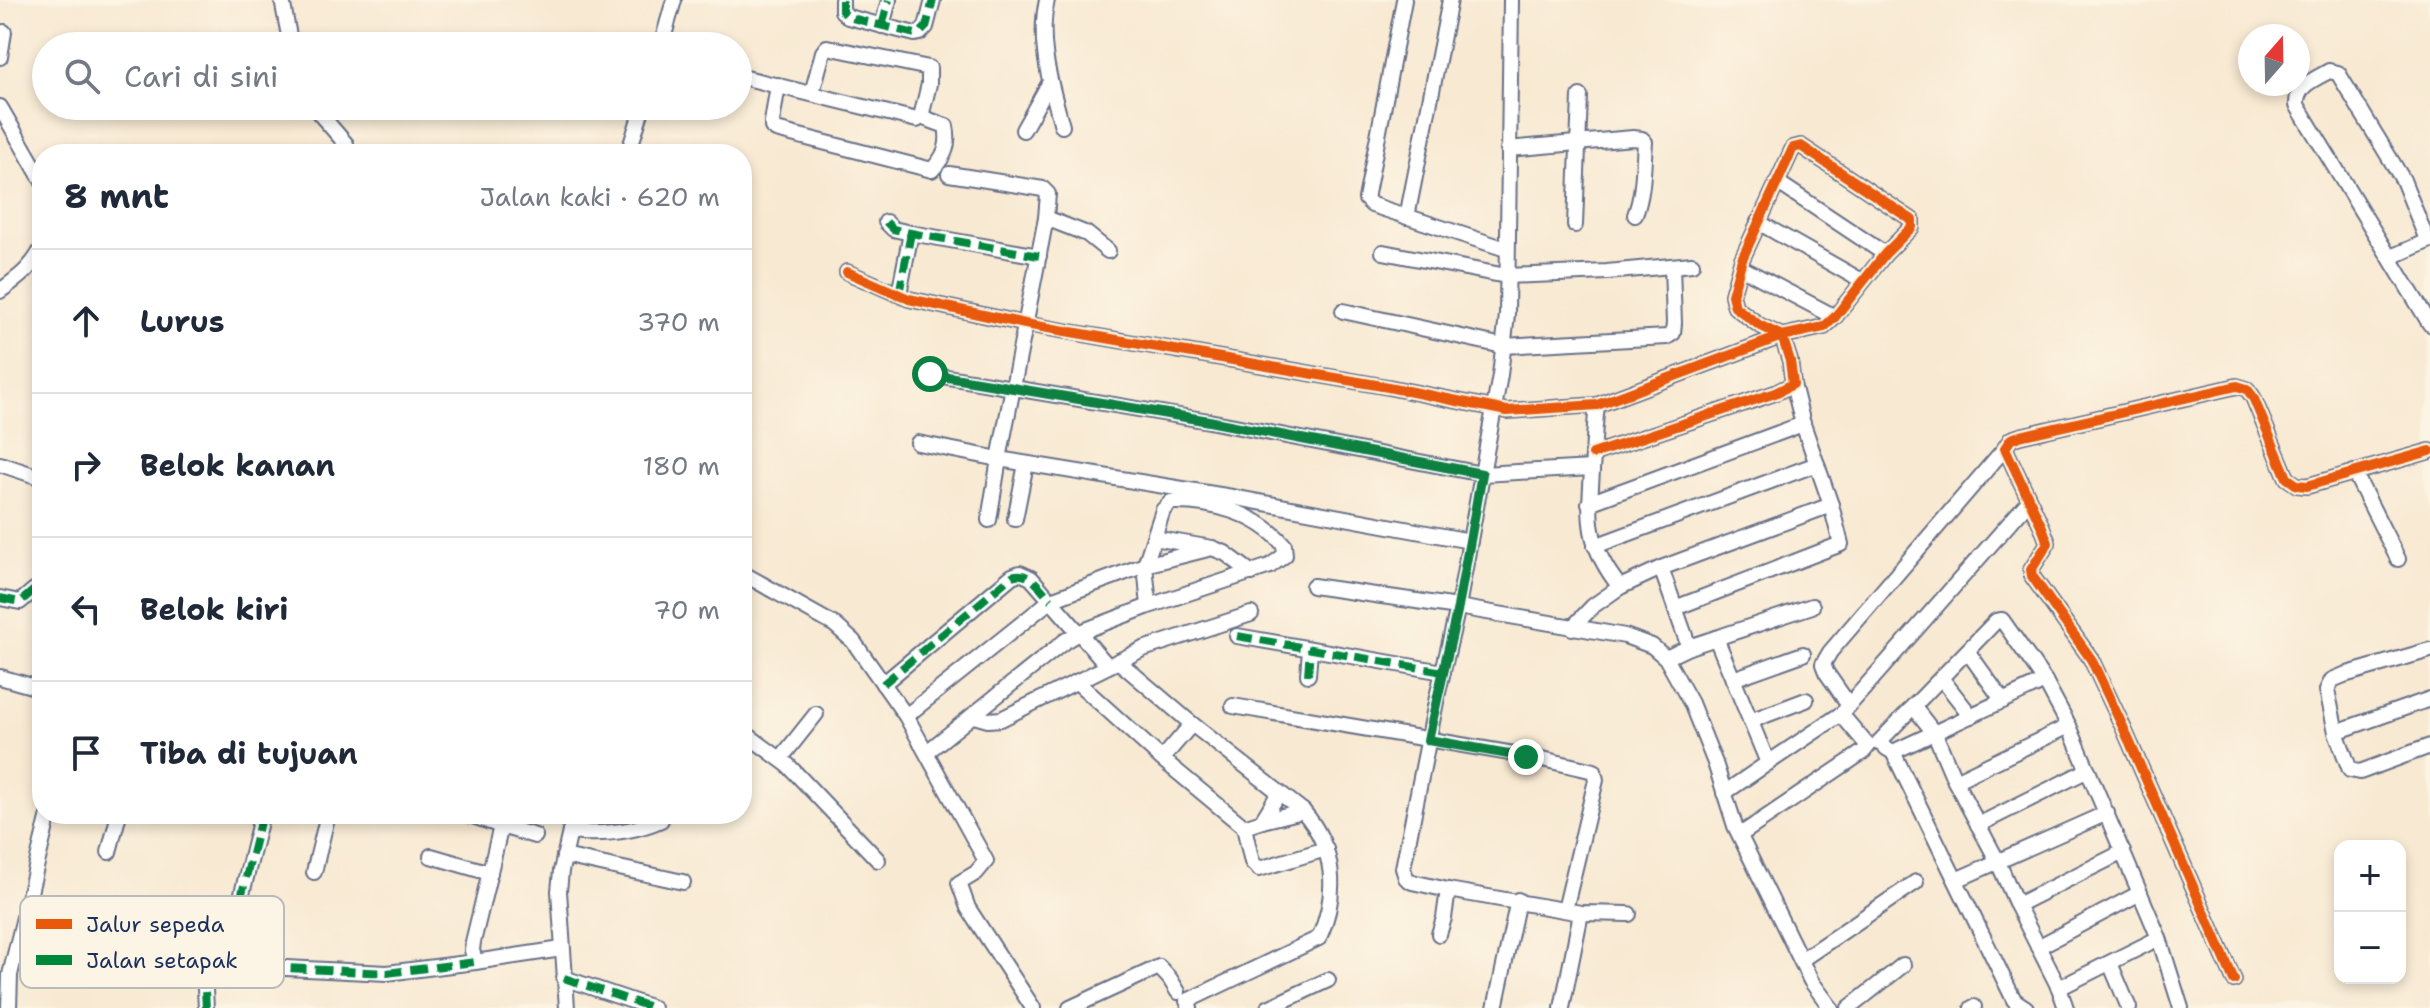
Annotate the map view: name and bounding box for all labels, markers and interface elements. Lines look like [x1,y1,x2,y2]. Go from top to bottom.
north arrow [2238,24,2310,96]
search box [32,32,752,120]
icon: search [60,54,104,98]
text: Cari di sini [124,56,279,97]
text: 8 mnt [64,173,169,219]
text: Jalan kaki · 620 m [479,179,720,214]
icon: ahead [64,299,108,343]
text: Lurus [140,301,225,342]
text: 370 m [637,304,720,339]
route start [912,356,948,392]
icon: right [64,443,108,487]
text: Belok kanan [140,445,335,486]
text: 180 m [642,448,720,483]
icon: left [64,587,108,631]
text: Belok kiri [140,589,288,630]
text: 70 m [653,592,720,627]
icon: arrive [64,731,108,775]
text: Tiba di tujuan [140,733,358,774]
route end [1508,739,1544,775]
map controls [2334,840,2406,984]
button: + [2334,840,2406,912]
legend [20,896,284,988]
text: Jalur sepeda [86,910,225,939]
button: − [2334,912,2406,984]
text: Jalan setapak [86,946,238,975]

